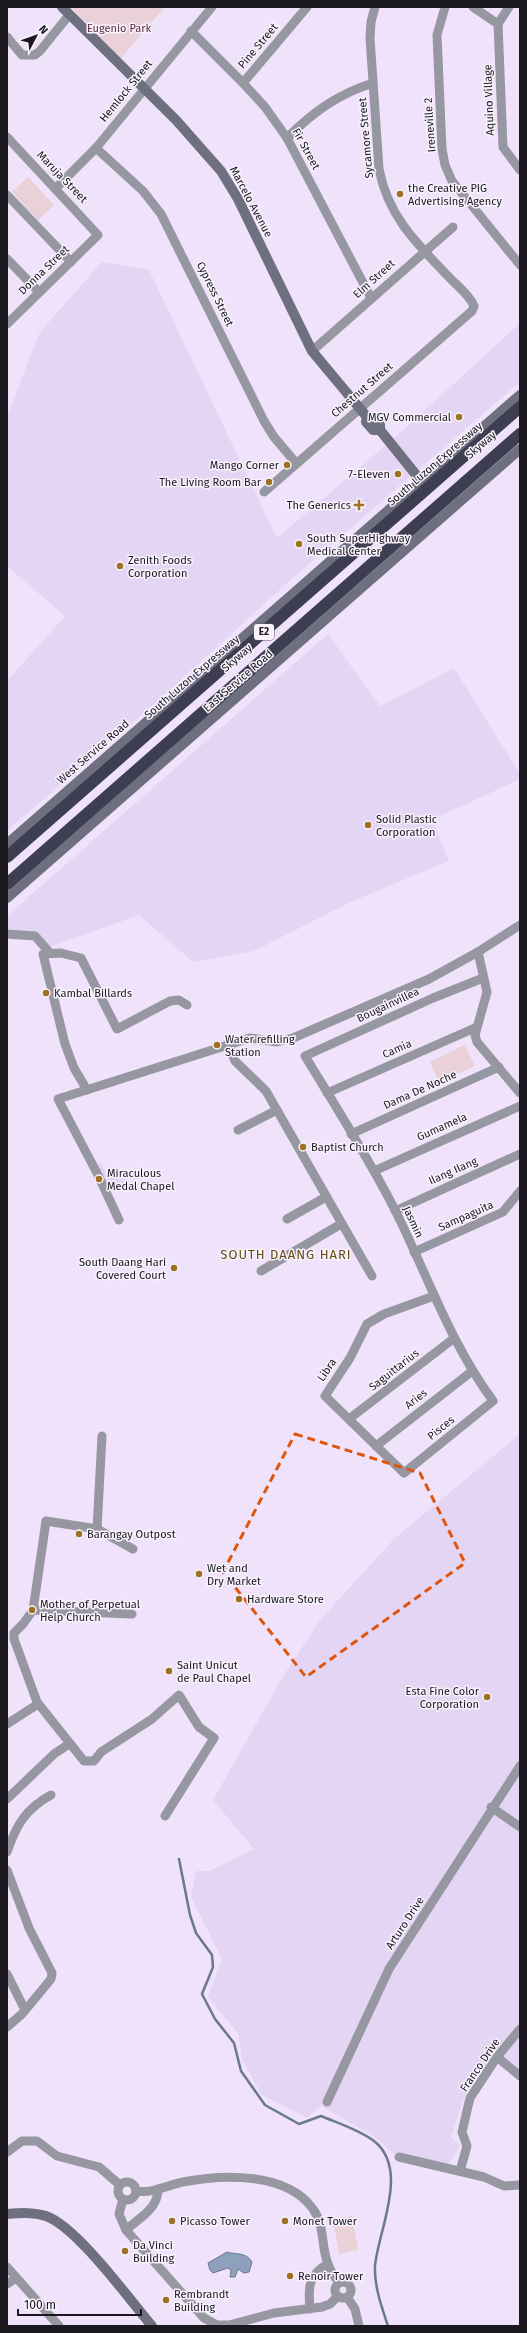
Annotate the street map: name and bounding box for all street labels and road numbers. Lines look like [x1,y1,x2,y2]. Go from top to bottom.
street label: Pine Street [235,21,281,71]
street label: Hemlock Street [97,57,155,125]
street label: Aquino Village [481,64,497,136]
street label: Sycamore Street [356,97,376,179]
street label: Ireneville 2 [422,97,438,153]
street label: Fir Street [289,126,323,172]
street label: Maruja Street [34,148,90,206]
street label: Marcelo Avenue [227,164,275,240]
street label: Donna Street [16,243,72,297]
street label: Elm Street [351,257,397,301]
street label: Cypress Street [194,260,236,329]
street label: Chestnut Street [329,360,395,420]
street label: South Luzon Expressway [385,419,485,509]
street label: Skyway [463,428,499,462]
road number: E2 [254,624,274,640]
street label: South Luzon Expressway [142,632,242,722]
street label: Skyway [219,641,255,675]
street label: East Service Road [201,647,275,715]
street label: West Service Road [54,717,132,787]
street label: Bougainvillea [355,985,421,1025]
street label: Camia [380,1037,414,1061]
street label: Dama De Noche [381,1068,459,1112]
street label: Gumamela [415,1110,469,1144]
street label: Ilang Ilang [427,1154,480,1188]
street label: Sampaguita [437,1198,495,1234]
street label: Jasmin [400,1204,426,1240]
street label: Saguittarius [366,1346,422,1394]
street label: Libra [315,1356,339,1384]
street label: Aries [402,1386,430,1412]
street label: Pisces [425,1413,457,1443]
street label: Arturo Drive [383,1894,427,1952]
street label: Franco Drive [457,2036,503,2094]

